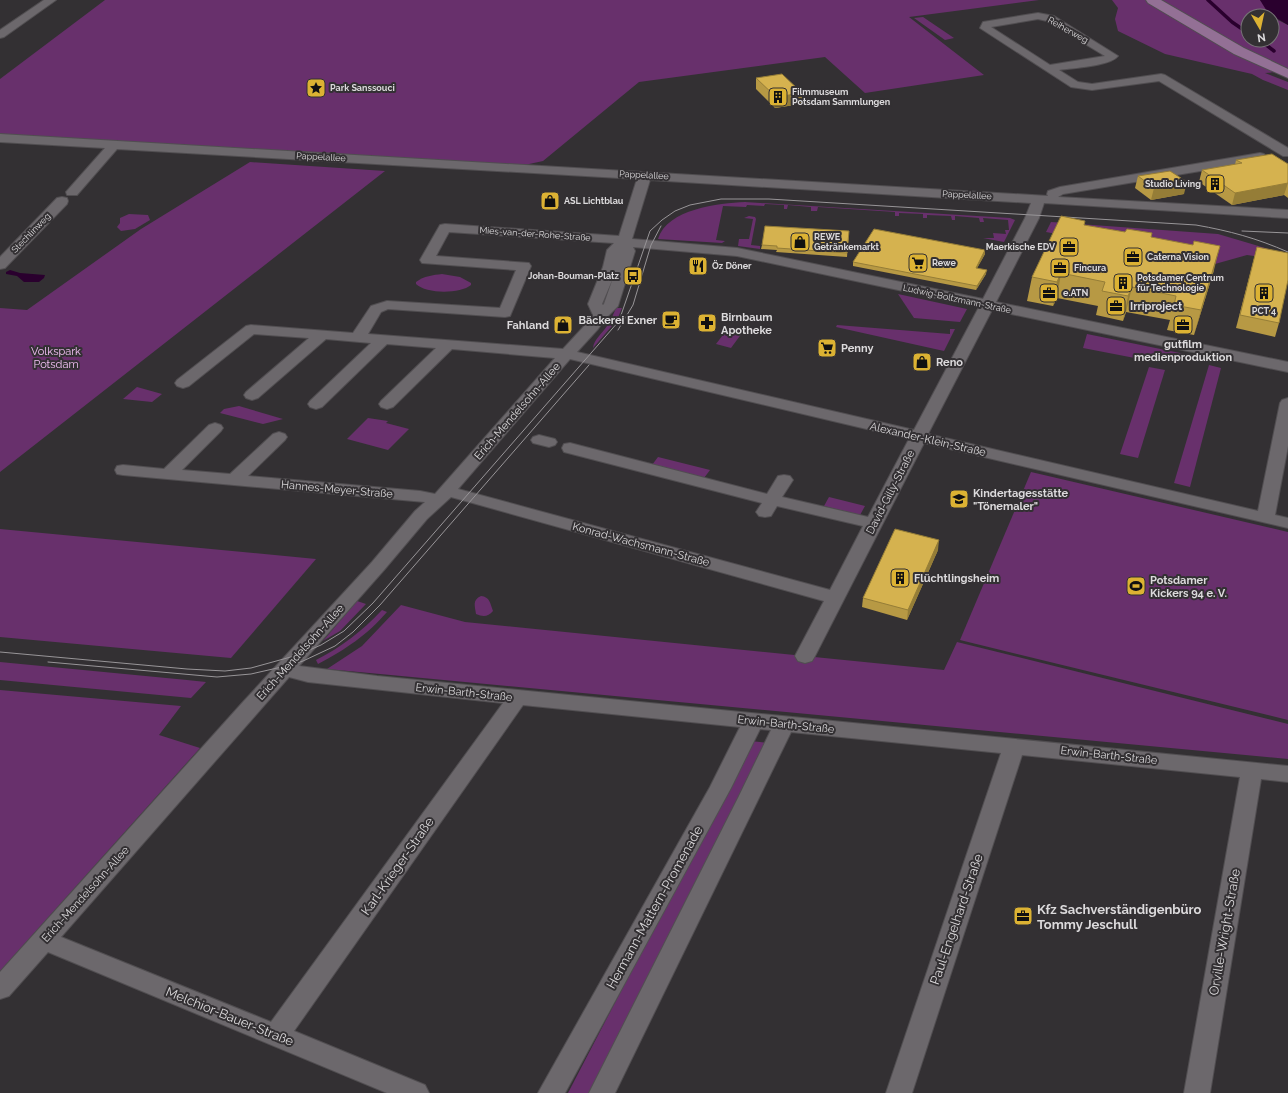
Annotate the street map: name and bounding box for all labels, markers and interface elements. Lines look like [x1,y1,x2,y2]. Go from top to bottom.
north arrow [1240,8,1280,48]
street label: Reiherweg [1046,15,1090,45]
text: N [1256,30,1267,44]
place icon: Park Sanssouci [305,77,327,99]
place label: Park Sanssouci [330,83,395,93]
building icon: Filmmuseum Potsdam Sammlungen [767,86,789,108]
place label: Filmmuseum Potsdam Sammlungen [792,87,890,107]
street label: Pappelallee [296,151,347,163]
street label: Pappelallee [619,169,670,181]
building icon: Studio Living [1204,173,1226,195]
place label: Studio Living [1145,179,1201,189]
street label: Pappelallee [942,189,993,201]
shop icon: ASL Lichtblau [539,190,561,212]
place label: ASL Lichtblau [564,196,624,206]
street label: Stechlinweg [10,211,52,255]
street label: Mies-van-der-Rohe-Straße [479,225,592,243]
shop icon: REWE Getränkemarkt [789,231,811,253]
place label: REWE Getränkemarkt [814,232,880,252]
office icon: Maerkische EDV [1058,236,1080,258]
place label: Maerkische EDV [986,242,1056,252]
office icon: Caterna Vision [1122,246,1144,268]
supermarket icon: Rewe [907,252,929,274]
place label: Caterna Vision [1147,252,1209,262]
restaurant icon: Öz Döner [687,255,709,277]
office icon: Fincura [1049,257,1071,279]
place label: Rewe [932,258,956,268]
place label: Öz Döner [712,260,752,271]
place label: Fincura [1074,263,1106,273]
bus stop icon: Johan-Bouman-Platz [622,265,644,287]
place label: Johan-Bouman-Platz [528,271,620,281]
building icon: Potsdamer Centrum für Technologie [1112,272,1134,294]
place label: Potsdamer Centrum für Technologie [1137,273,1224,293]
office icon: e.ATN [1038,282,1060,304]
building icon: PCT 4 [1253,282,1275,304]
street label: Ludwig-Boltzmann-Straße [902,283,1013,315]
place label: e.ATN [1063,288,1088,298]
office icon: Irriproject [1105,295,1127,317]
place label: Irriproject [1130,300,1183,313]
place label: PCT 4 [1252,306,1276,316]
cafe icon: Bäckerei Exner [660,309,682,331]
place label: Birnbaum Apotheke [721,311,773,337]
pharmacy icon: Birnbaum Apotheke [696,312,718,334]
shop icon: Fahland [552,314,574,336]
place label: Bäckerei Exner [578,314,658,327]
office icon: gutfilm medienproduktion [1172,314,1194,336]
place label: Fahland [507,319,549,332]
supermarket icon: Penny [816,337,838,359]
place label: gutfilm medienproduktion [1134,338,1232,364]
place label: Penny [841,342,874,355]
park label: Volkspark Potsdam [31,345,81,371]
shop icon: Reno [911,351,933,373]
place label: Reno [936,356,963,369]
street label: Erich-Mendelsohn-Allee [472,360,563,463]
street label: Alexander-Klein-Straße [869,420,988,459]
street label: David-Gilly-Straße [864,448,917,536]
street label: Hannes-Meyer-Straße [281,478,394,501]
place label: Kindertagesstätte "Tönemaler" [973,487,1069,513]
school or university icon: Kindertagesstätte "Tönemaler" [948,488,970,510]
street label: Konrad-Wachsmann-Straße [571,520,711,569]
building icon: Flüchtlingsheim [889,567,911,589]
place label: Flüchtlingsheim [914,572,999,585]
place label: Potsdamer Kickers 94 e. V. [1150,574,1227,600]
sports icon: Potsdamer Kickers 94 e. V. [1125,575,1147,597]
street label: Erich-Mendelsohn-Allee [254,601,347,703]
street label: Erwin-Barth-Straße [415,681,514,704]
street label: Erwin-Barth-Straße [737,713,836,736]
street label: Erwin-Barth-Straße [1060,744,1159,767]
street label: Karl-Krieger-Straße [358,814,437,918]
street label: Hermann-Mattern-Promenade [603,823,706,991]
street label: Erich-Mendelsohn-Allee [39,843,132,945]
street label: Paul-Engelhard-Straße [927,851,986,987]
street label: Orville-Wright-Straße [1206,867,1243,996]
place label: Kfz Sachverständigenbüro Tommy Jeschull [1037,902,1201,932]
office icon: Kfz Sachverständigenbüro Tommy Jeschull [1012,905,1034,927]
street label: Melchior-Bauer-Straße [164,984,296,1049]

